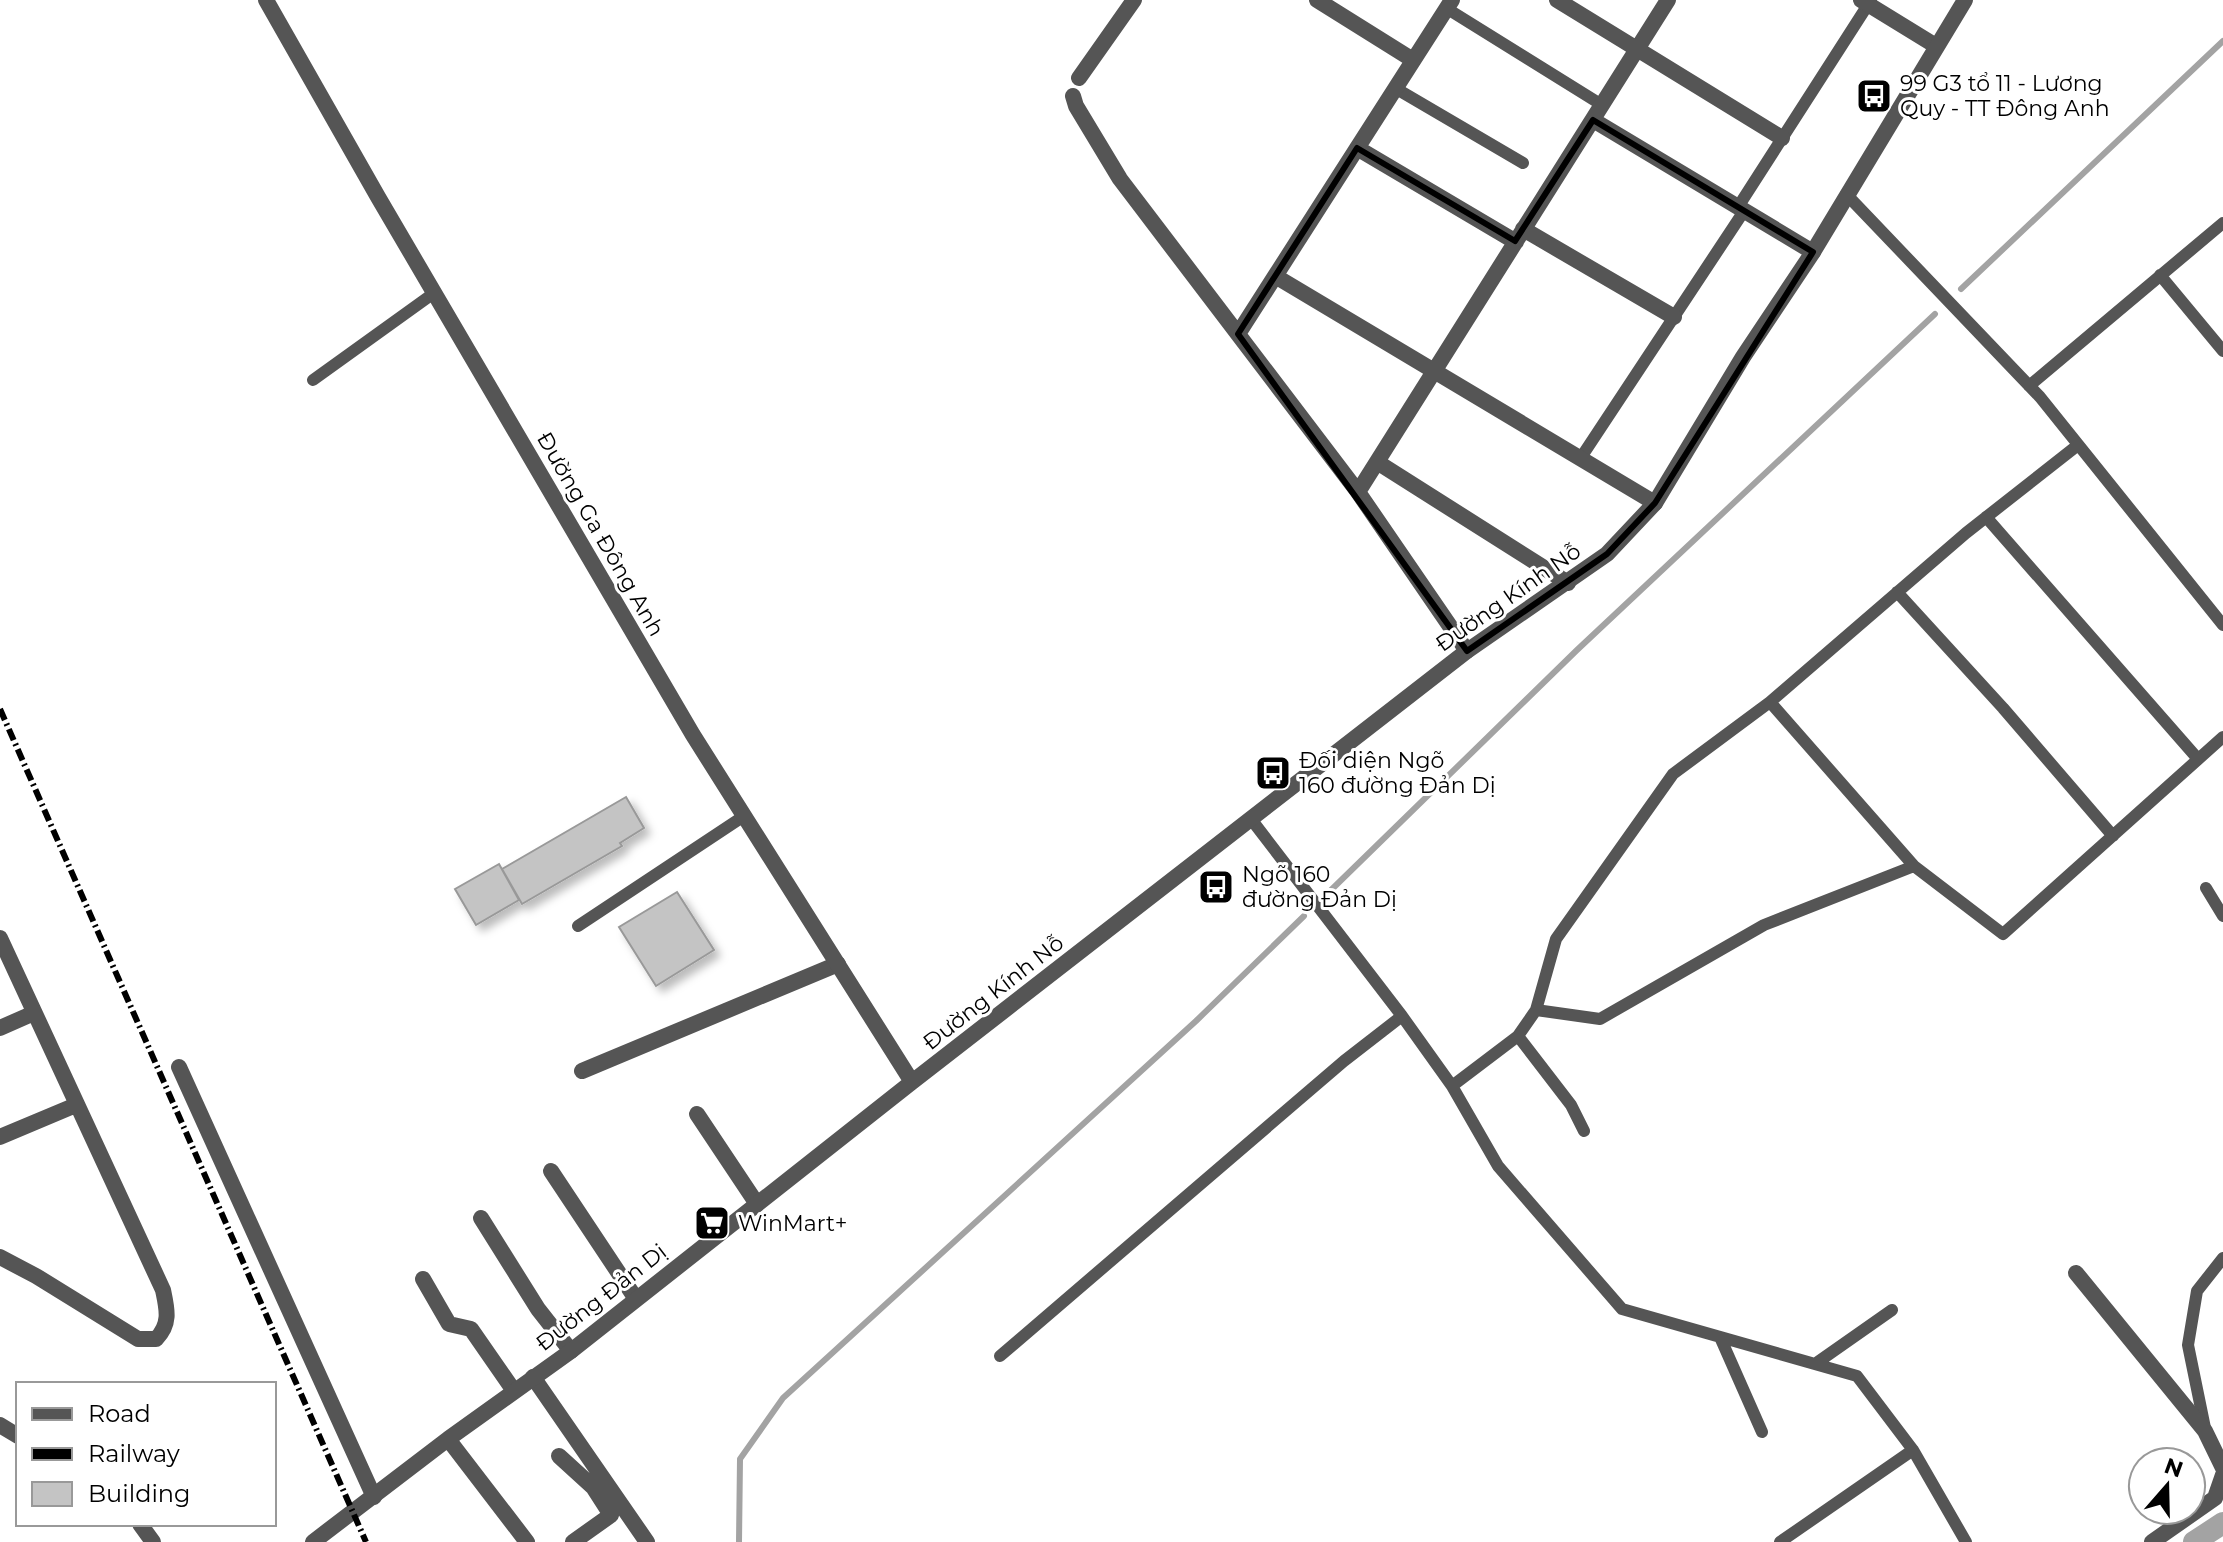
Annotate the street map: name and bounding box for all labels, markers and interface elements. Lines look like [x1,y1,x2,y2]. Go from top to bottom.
place label: 99 G3 tổ 11 - Lương Quy - TT Đông Anh [1900,70,2110,122]
bus stop icon: 99 G3 tổ 11 - Lương Quy - TT Đông Anh [1855,77,1893,115]
street label: Đường Ga Đông Anh [531,427,670,641]
street label: Đường Kính Nỗ [1430,537,1586,658]
place label: Đối diện Ngõ 160 đường Đản Dị [1299,747,1496,799]
bus stop icon: Đối diện Ngõ 160 đường Đản Dị [1254,754,1292,792]
place label: Ngõ 160 đường Đản Dị [1242,861,1397,913]
bus stop icon: Ngõ 160 đường Đản Dị [1197,868,1235,906]
street label: Đường Kính Nỗ [918,929,1069,1056]
supermarket icon: WinMart+ [693,1204,731,1242]
place label: WinMart+ [738,1210,847,1237]
street label: Đường Đản Dị [531,1238,672,1357]
legend [16,1382,276,1526]
text: Road [88,1399,151,1428]
text: Railway [88,1439,180,1468]
north arrow [2127,1446,2207,1526]
text: N [2161,1452,2187,1483]
text: Building [88,1479,191,1508]

